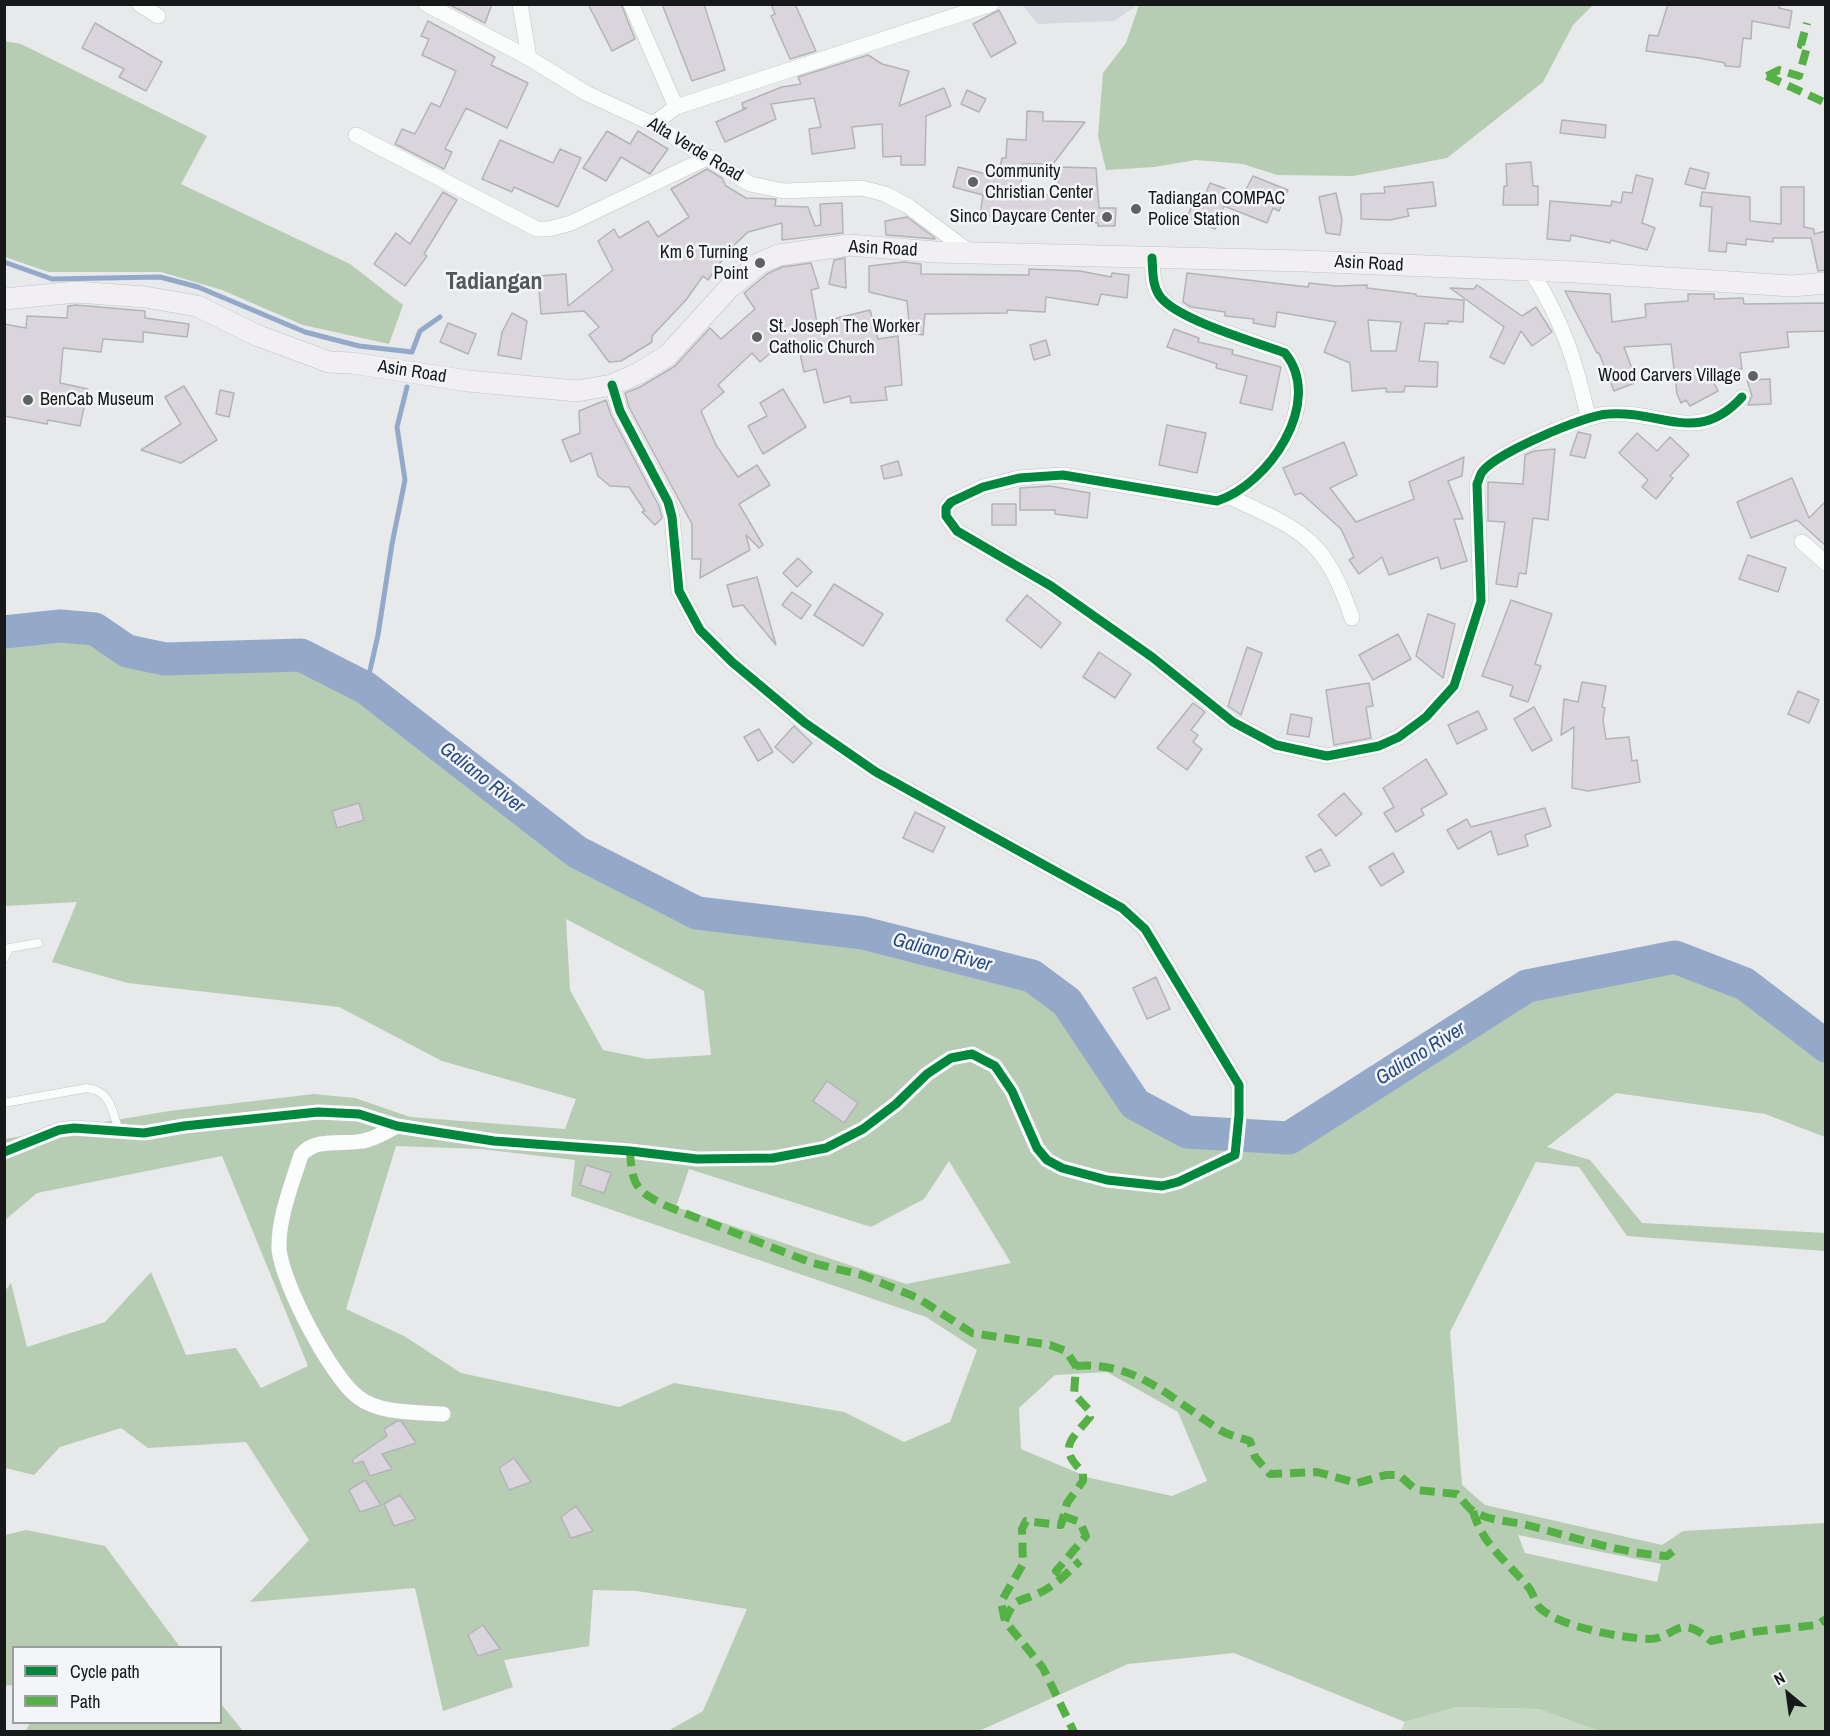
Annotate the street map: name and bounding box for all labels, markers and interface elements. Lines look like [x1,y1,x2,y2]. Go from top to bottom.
street label: Alta Verde Road [643,113,747,187]
place label: Community Christian Center [985,161,1093,204]
marker: Community Christian Center [966,175,980,189]
place label: Tadiangan COMPAC Police Station [1148,188,1285,230]
marker: Tadiangan COMPAC Police Station [1129,202,1143,216]
place label: Sinco Daycare Center [950,206,1095,228]
marker: Sinco Daycare Center [1100,210,1114,224]
street label: Asin Road [848,236,918,262]
place label: Km 6 Turning Point [660,242,748,284]
street label: Asin Road [1334,251,1404,277]
marker: Km 6 Turning Point [753,256,767,270]
district label: Tadiangan [446,269,542,297]
place label: St. Joseph The Worker Catholic Church [769,316,920,358]
marker: St. Joseph The Worker Catholic Church [750,330,764,344]
street label: Asin Road [376,356,448,388]
place label: Wood Carvers Village [1598,365,1741,387]
marker: Wood Carvers Village [1746,369,1760,383]
place label: BenCab Museum [40,389,154,411]
marker: BenCab Museum [21,393,35,407]
water label: Galiano River [435,737,529,819]
water label: Galiano River [890,928,994,978]
water label: Galiano River [1372,1017,1470,1091]
legend [12,1646,222,1724]
text: Cycle path [70,1659,140,1684]
north arrow [1758,1664,1818,1724]
text: N [1770,1666,1789,1690]
text: Path [70,1689,100,1714]

